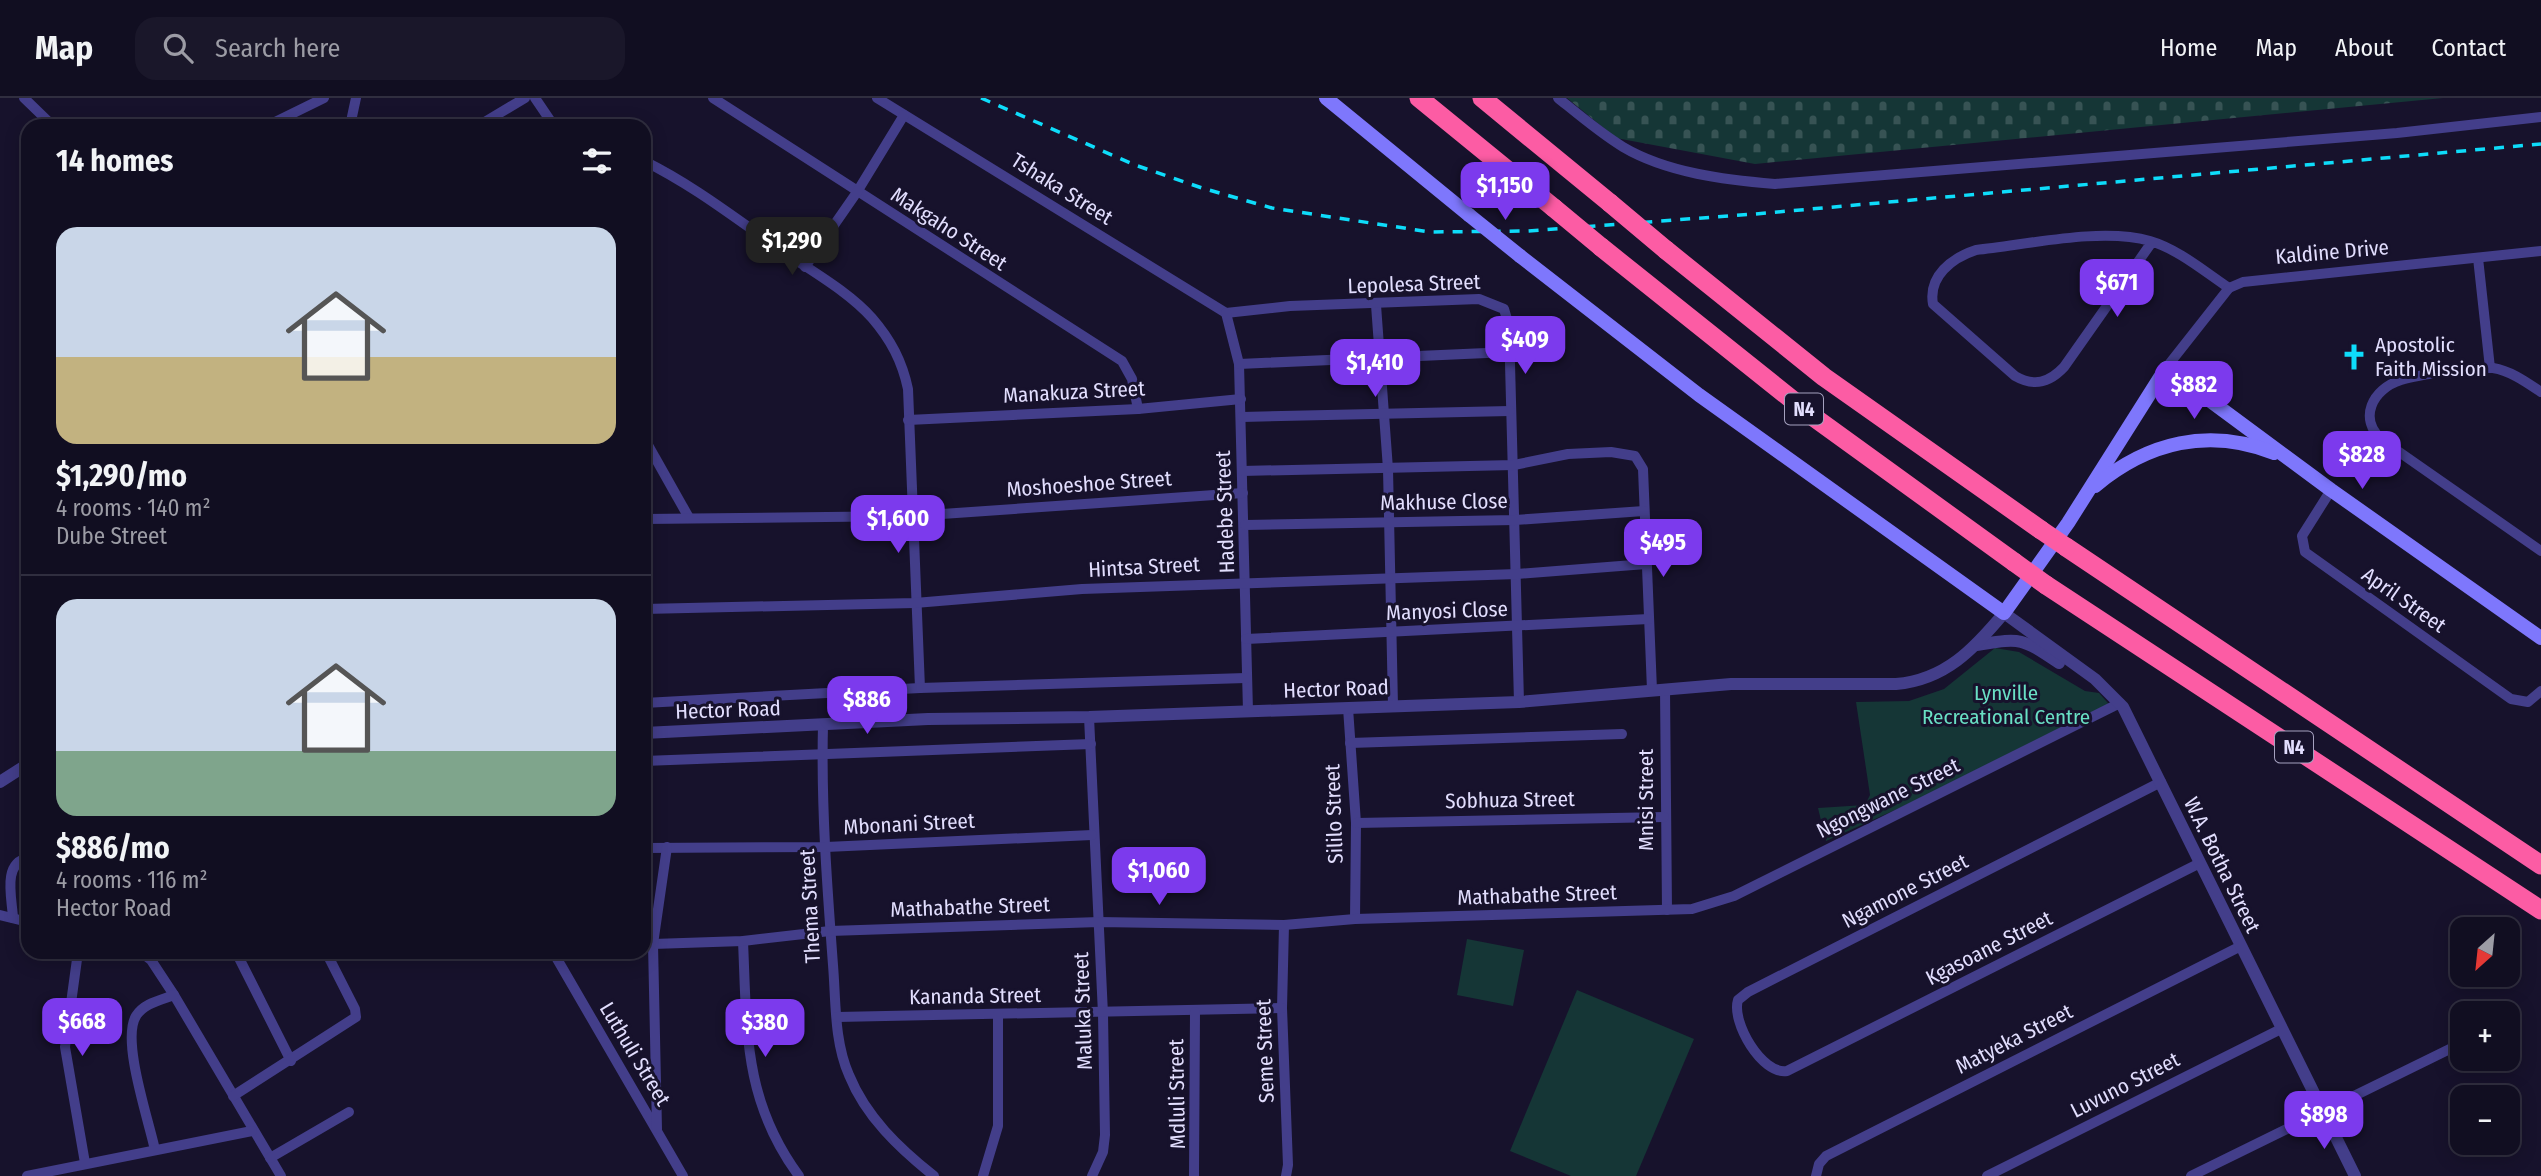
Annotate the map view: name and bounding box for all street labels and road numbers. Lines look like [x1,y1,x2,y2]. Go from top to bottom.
street label: Tshaka Street [1006,147,1118,231]
street label: Makgaho Street [886,182,1012,276]
street label: Kaldine Drive [2274,234,2390,270]
street label: Lepolesa Street [1347,269,1481,299]
street label: Manakuza Street [1002,375,1146,409]
road number: N4 [1785,394,1823,424]
street label: Hadebe Street [1210,450,1240,574]
street label: Moshoeshoe Street [1006,465,1173,503]
street label: Makhuse Close [1380,488,1508,516]
street label: Hintsa Street [1088,551,1201,583]
street label: April Street [2357,562,2451,639]
street label: Manyosi Close [1386,596,1508,626]
street label: Hector Road [1283,674,1389,704]
street label: Hector Road [675,695,781,725]
road number: N4 [2275,732,2313,762]
street label: Mnisi Street [1633,749,1659,851]
street label: Ngongwane Street [1812,752,1964,844]
street label: Sililo Street [1319,764,1349,864]
street label: Sobhuza Street [1445,786,1575,814]
street label: W.A. Botha Street [2178,793,2266,937]
street label: Mbonani Street [843,808,975,840]
street label: Thema Street [794,848,826,964]
street label: Ngamone Street [1838,848,1972,934]
street label: Mathabathe Street [1457,879,1617,911]
street label: Mathabathe Street [890,891,1050,923]
street label: Kgasoane Street [1921,905,2057,991]
street label: Maluka Street [1068,952,1098,1070]
street label: Kananda Street [909,982,1041,1010]
street label: Luthuli Street [594,997,676,1111]
street label: Matyeka Street [1951,998,2077,1080]
street label: Seme Street [1250,999,1280,1103]
street label: Mdluli Street [1163,1039,1191,1149]
street label: Luvuno Street [2066,1046,2184,1124]

